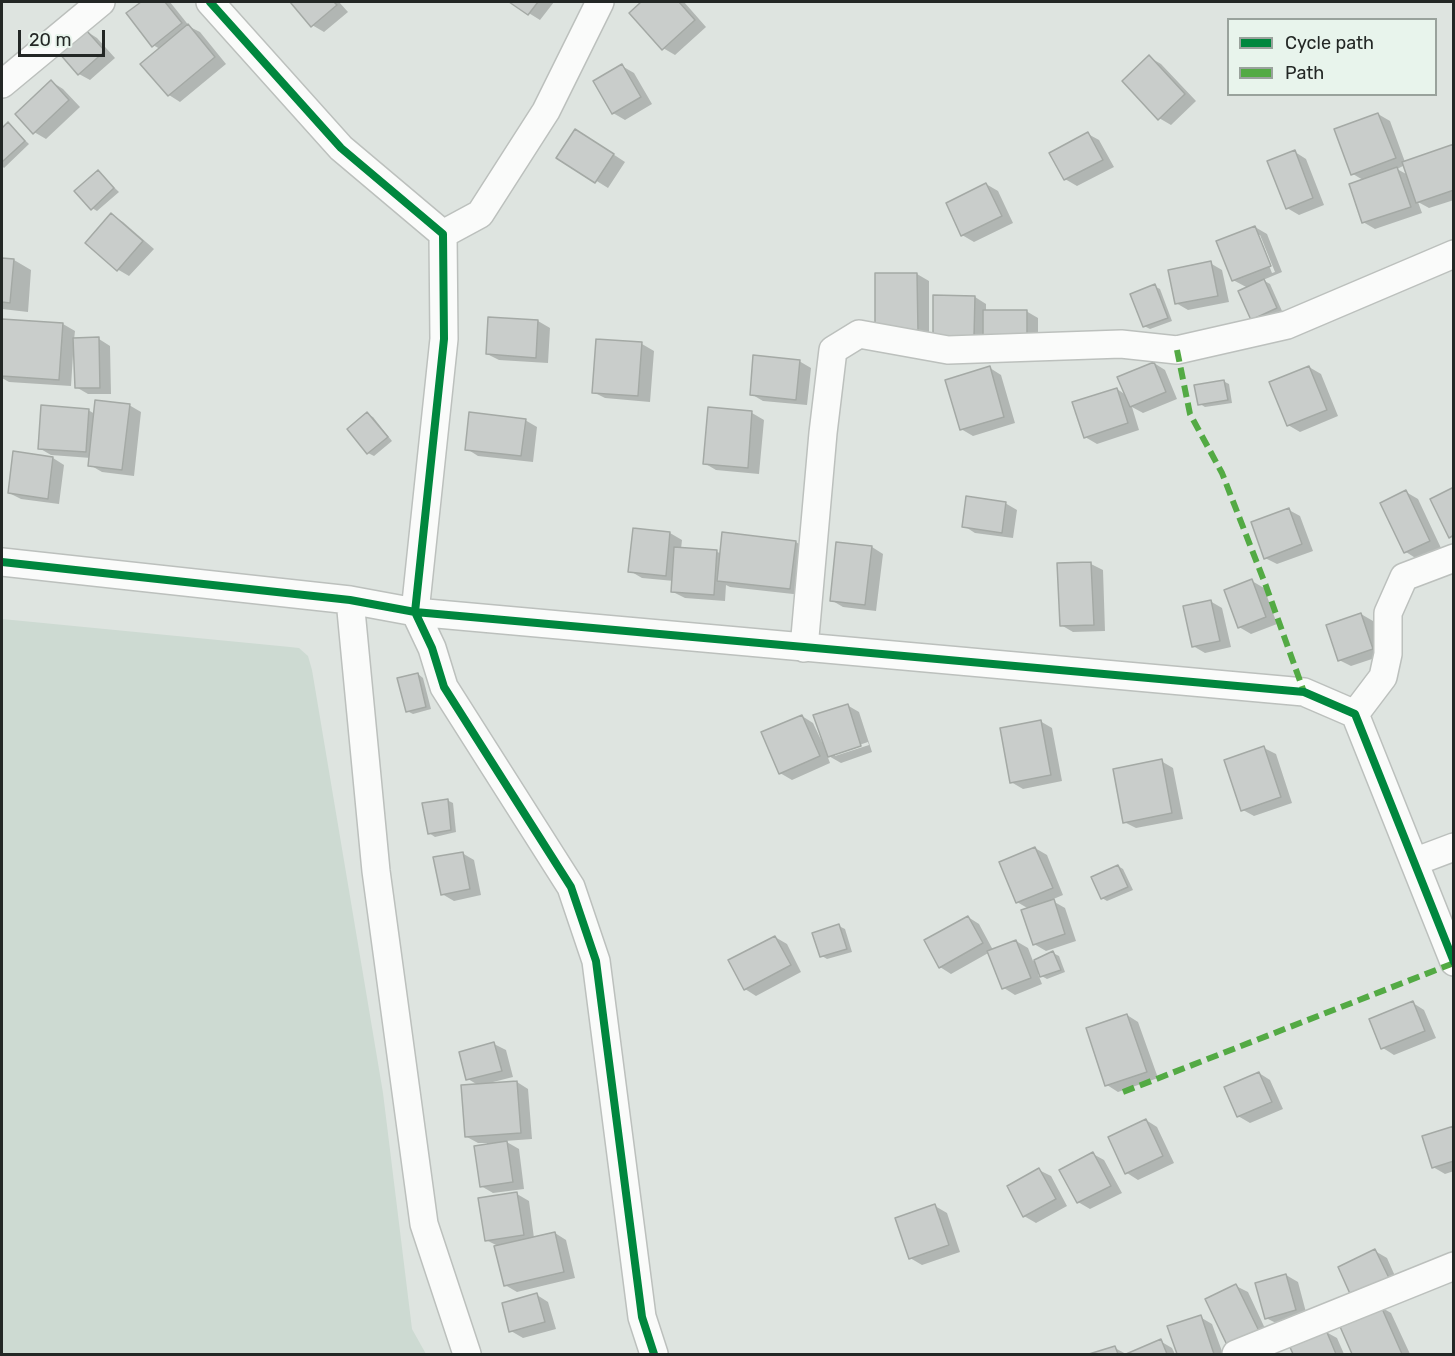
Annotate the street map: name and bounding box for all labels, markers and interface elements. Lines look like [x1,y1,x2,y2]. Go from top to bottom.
scale bar [21,18,108,56]
legend [1227,18,1437,96]
text: 20 m [29,29,71,51]
text: Cycle path [1285,32,1374,54]
text: Path [1285,62,1324,84]

